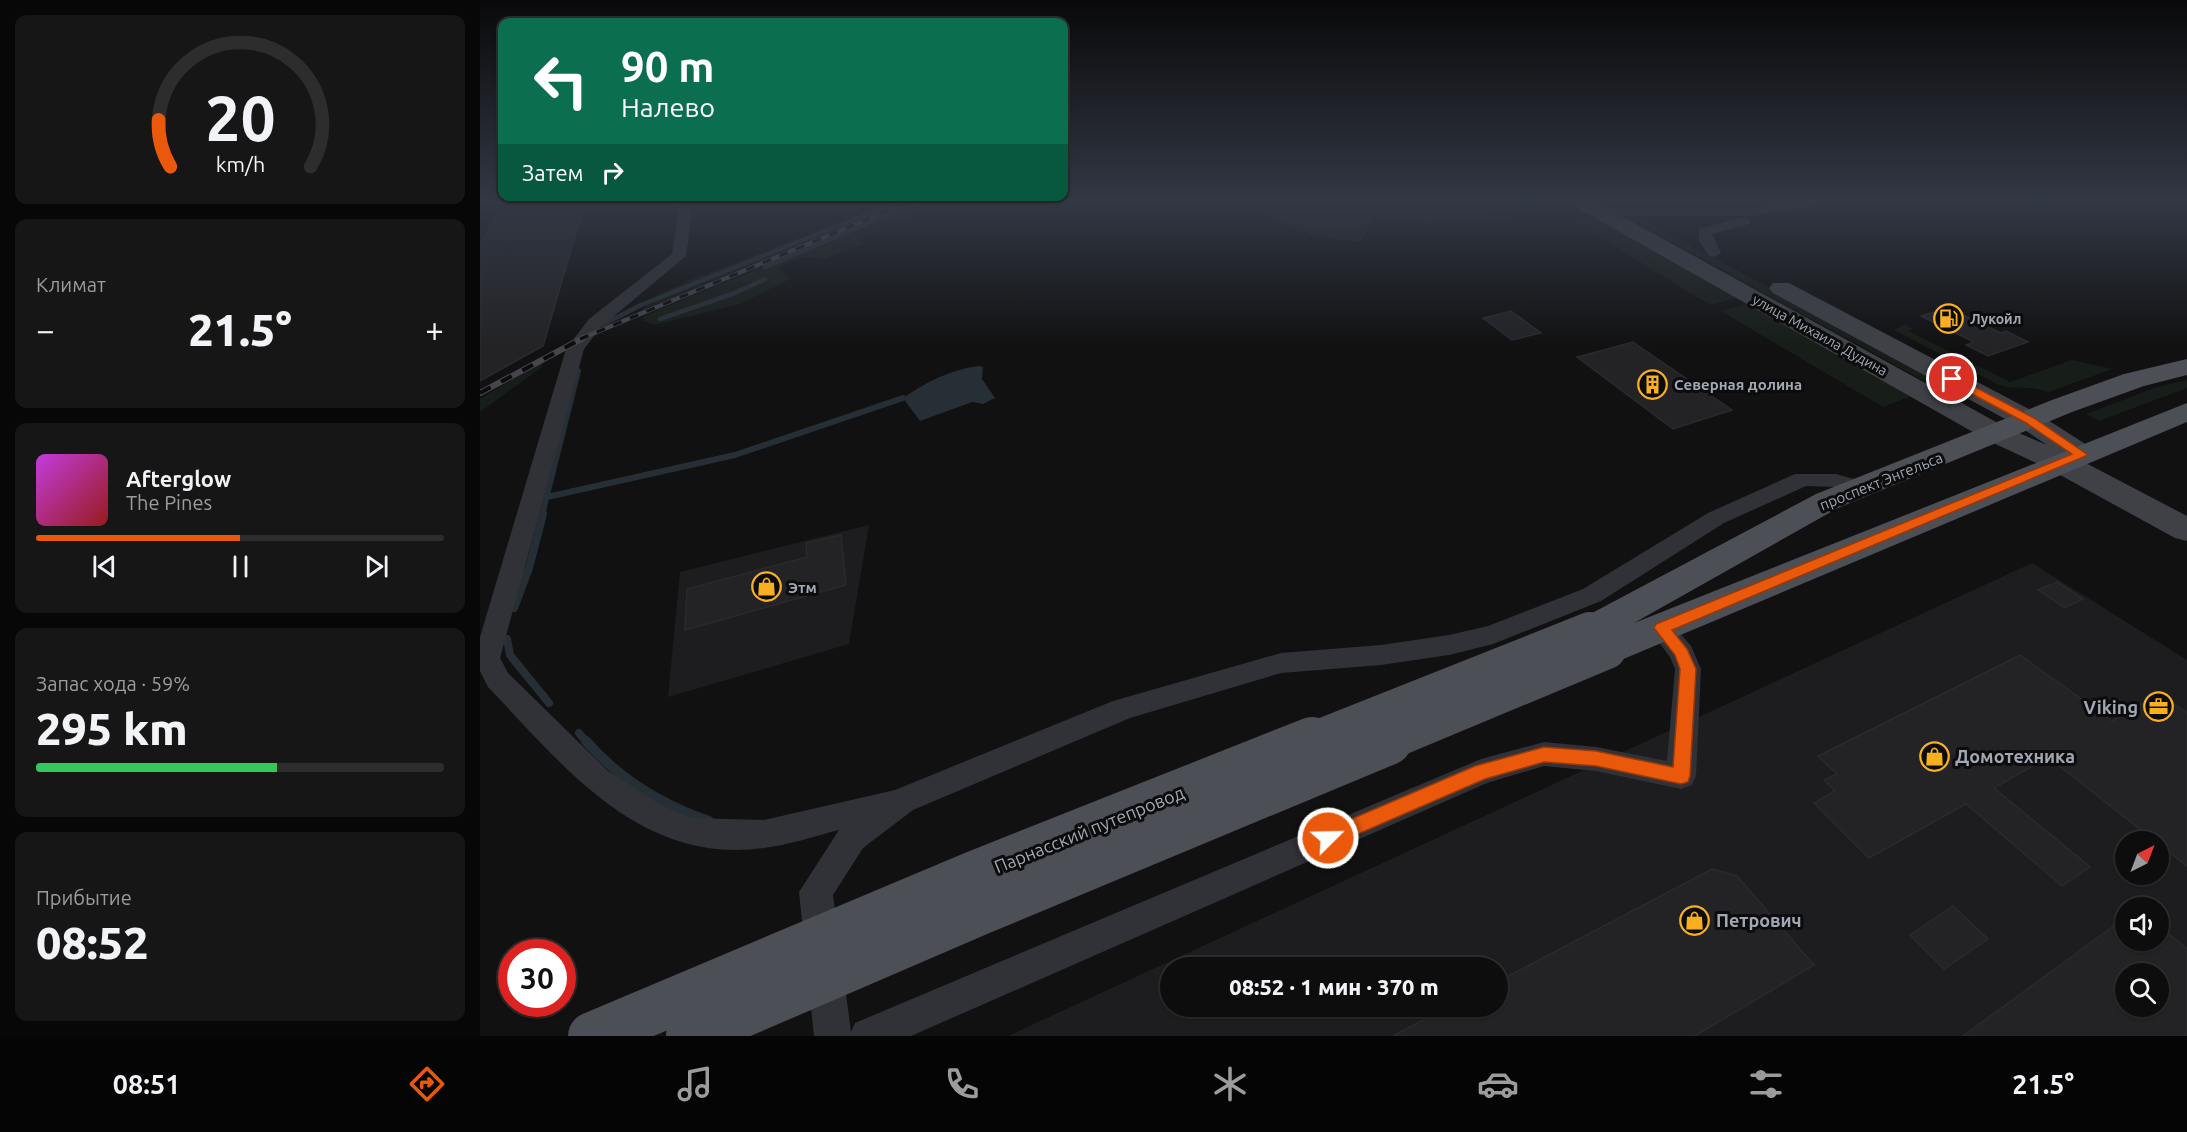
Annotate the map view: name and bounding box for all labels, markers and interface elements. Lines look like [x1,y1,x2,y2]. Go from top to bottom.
icon: left [522,42,600,120]
text: 90 m [621,43,715,90]
text: 20 [205,83,275,153]
text: Налево [621,92,715,122]
text: km/h [215,152,265,176]
icon: right [596,156,629,189]
text: Затем [522,160,584,185]
text: Климат [36,273,106,296]
street label: улица Михаила Дудина [1750,291,1890,379]
fuel station icon: Лукойл [1933,303,1965,335]
text: 21.5° [188,304,292,355]
text: − [36,311,55,348]
text: + [425,311,444,348]
place label: Лукойл [1970,311,2021,327]
pin [1926,353,1977,404]
icon: arrive [1935,362,1968,395]
building icon: Северная долина [1637,368,1669,400]
place label: Северная долина [1674,376,1802,393]
street label: проспект Энгельса [1817,449,1945,513]
text: Afterglow [126,466,231,491]
text: The Pines [126,491,212,514]
icon: previous [88,550,121,583]
icon: pause [224,550,257,583]
icon: next [360,550,393,583]
shop icon: Этм [751,571,783,603]
place label: Этм [788,579,817,596]
text: Запас хода · 59% [36,672,190,695]
office icon: Viking [2143,691,2175,723]
place label: Viking [2084,697,2138,717]
text: 295 km [36,703,188,754]
shop icon: Домотехника [1918,740,1950,772]
place label: Домотехника [1955,746,2075,766]
street label: Парнасский путепровод [991,782,1187,876]
position arrow [1296,806,1360,870]
north arrow [2115,831,2169,885]
map controls [2115,831,2169,1017]
text: Прибытие [36,886,132,909]
button: sound [2115,897,2169,951]
shop icon: Петрович [1679,904,1711,936]
place label: Петрович [1716,910,1802,930]
text: 08:52 [36,917,149,968]
speed limit sign: 30 [498,939,576,1017]
button: search [2115,963,2169,1017]
text: 08:52 · 1 мин · 370 m [1229,974,1439,999]
icon: directions [406,1063,448,1105]
icon: music [674,1063,716,1105]
icon: phone [941,1063,983,1105]
icon: climate [1209,1063,1251,1105]
icon: car [1477,1063,1519,1105]
icon: filters [1745,1063,1787,1105]
text: 08:51 [113,1069,180,1099]
text: 21.5° [2012,1069,2074,1099]

